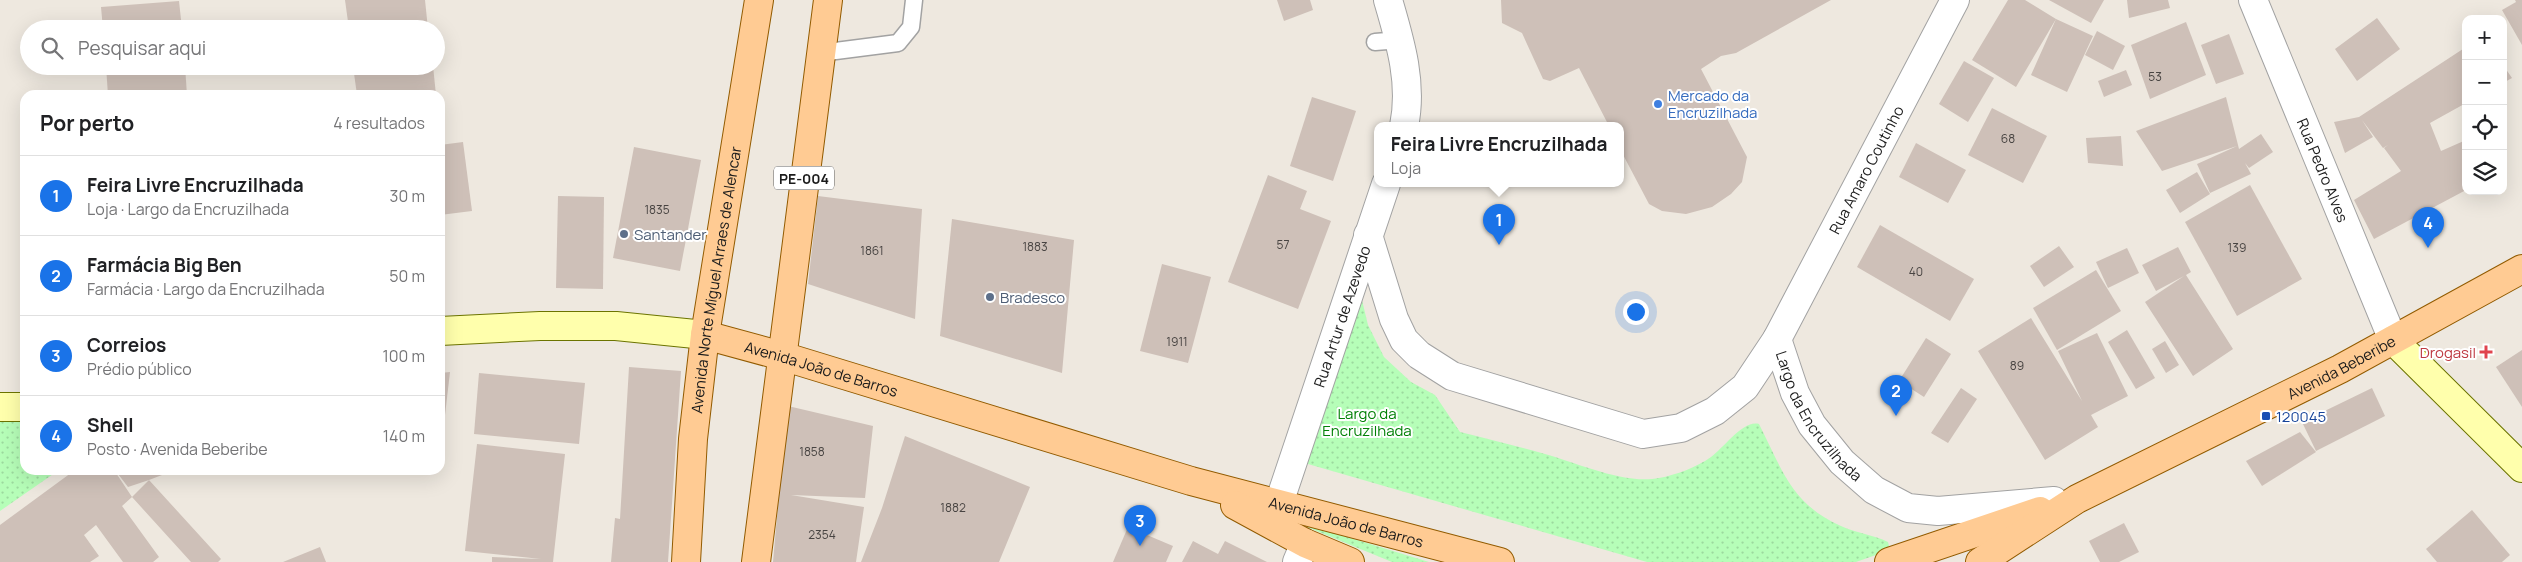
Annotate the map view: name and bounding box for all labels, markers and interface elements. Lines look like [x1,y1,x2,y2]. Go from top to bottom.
map controls [2462,15,2507,195]
button: + [2462,15,2507,60]
search box [20,20,445,75]
icon: search [38,34,66,62]
text: Pesquisar aqui [78,35,206,61]
button: − [2462,60,2507,105]
house number: 53 [2148,68,2162,85]
place label: Mercado da Encruzilhada [1668,85,1757,123]
marker: Mercado da Encruzilhada [1652,98,1664,110]
street label: Rua Amaro Coutinho [1824,102,1908,238]
button: locate [2462,105,2507,150]
text: Por perto [40,109,134,137]
text: 4 resultados [333,112,425,134]
street label: Rua Pedro Alves [2292,115,2354,225]
popup [1374,122,1624,187]
house number: 68 [2001,130,2015,147]
text: Feira Livre Encruzilhada [1391,131,1607,157]
street label: Avenida Norte Miguel Arraes de Alencar [686,144,746,415]
button: layers [2462,150,2507,195]
text: Loja [1391,157,1421,179]
road number: PE-004 [774,167,834,190]
text: Feira Livre Encruzilhada [87,172,304,198]
text: 1 [52,185,60,207]
text: 30 m [390,185,425,207]
text: Loja · Largo da Encruzilhada [87,198,289,220]
house number: 1835 [644,201,670,218]
pin: 1 [1483,204,1515,245]
pin: 4 [2412,207,2444,248]
place label: Santander [634,224,707,245]
marker: Santander [618,228,630,240]
house number: 57 [1277,236,1289,253]
house number: 1883 [1022,238,1048,255]
house number: 139 [2228,239,2246,256]
house number: 1861 [860,242,884,259]
street label: Rua Artur de Azevedo [1308,243,1375,390]
text: Farmácia Big Ben [87,252,242,278]
house number: 40 [1909,263,1923,280]
text: 2 [51,265,61,287]
text: 50 m [389,265,425,287]
text: Farmácia · Largo da Encruzilhada [87,278,325,300]
place label: Bradesco [1000,287,1065,308]
marker: Bradesco [984,291,996,303]
your location [1623,299,1649,325]
street label: Avenida Beberibe [2283,330,2399,404]
text: Correios [87,332,166,358]
house number: 1911 [1166,333,1188,350]
street label: Avenida João de Barros [742,336,901,401]
place label: Drogasil [2420,342,2476,363]
text: 3 [51,345,61,367]
text: 100 m [382,345,425,367]
marker: Drogasil [2480,346,2492,358]
street label: Largo da Encruzilhada [1771,348,1867,486]
house number: 89 [2010,357,2024,374]
text: Prédio público [87,358,192,380]
pin: 2 [1880,375,1912,416]
park label: Largo da Encruzilhada [1322,403,1412,441]
place label: 120045 [2276,406,2326,427]
marker: 120045 [2260,410,2272,422]
text: Shell [87,412,133,438]
text: 4 [51,425,61,447]
text: 140 m [383,425,425,447]
text: Posto · Avenida Beberibe [87,438,268,460]
house number: 1858 [799,443,825,460]
street label: Avenida João de Barros [1267,491,1426,552]
house number: 1882 [940,499,966,516]
pin: 3 [1124,505,1156,546]
house number: 2354 [808,526,836,543]

